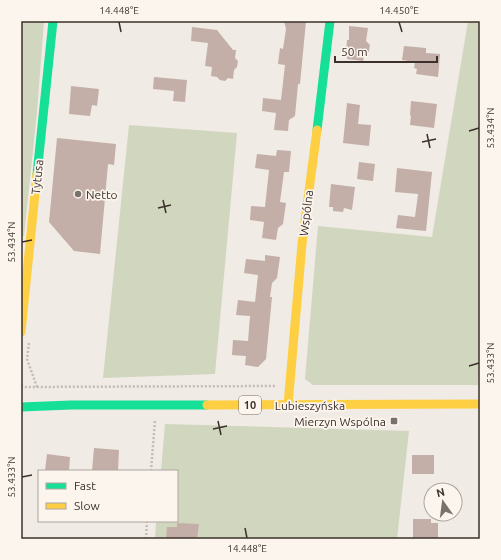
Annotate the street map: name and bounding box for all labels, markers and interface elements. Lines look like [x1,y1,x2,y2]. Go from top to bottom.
text: 14.448°E [99,5,139,16]
text: 14.450°E [379,5,419,16]
scale bar [335,38,437,64]
text: 50 m [341,45,368,58]
text: 53.434°N [485,107,496,149]
street label: Tytusa [29,159,45,195]
place label: Netto [86,188,118,201]
marker: Netto [73,189,83,199]
street label: Wspólna [297,189,315,237]
text: 53.434°N [6,221,17,263]
text: 53.433°N [485,342,496,384]
road number: 10 [239,396,261,414]
street label: Lubieszyńska [275,399,345,412]
place label: Mierzyn Wspólna [294,415,386,428]
marker: Mierzyn Wspólna [389,416,399,426]
text: 53.433°N [6,456,17,498]
legend [38,470,178,522]
text: Fast [74,479,96,492]
north arrow [423,482,463,522]
text: N [435,485,446,499]
text: Slow [74,499,100,512]
text: 14.448°E [227,543,267,554]

